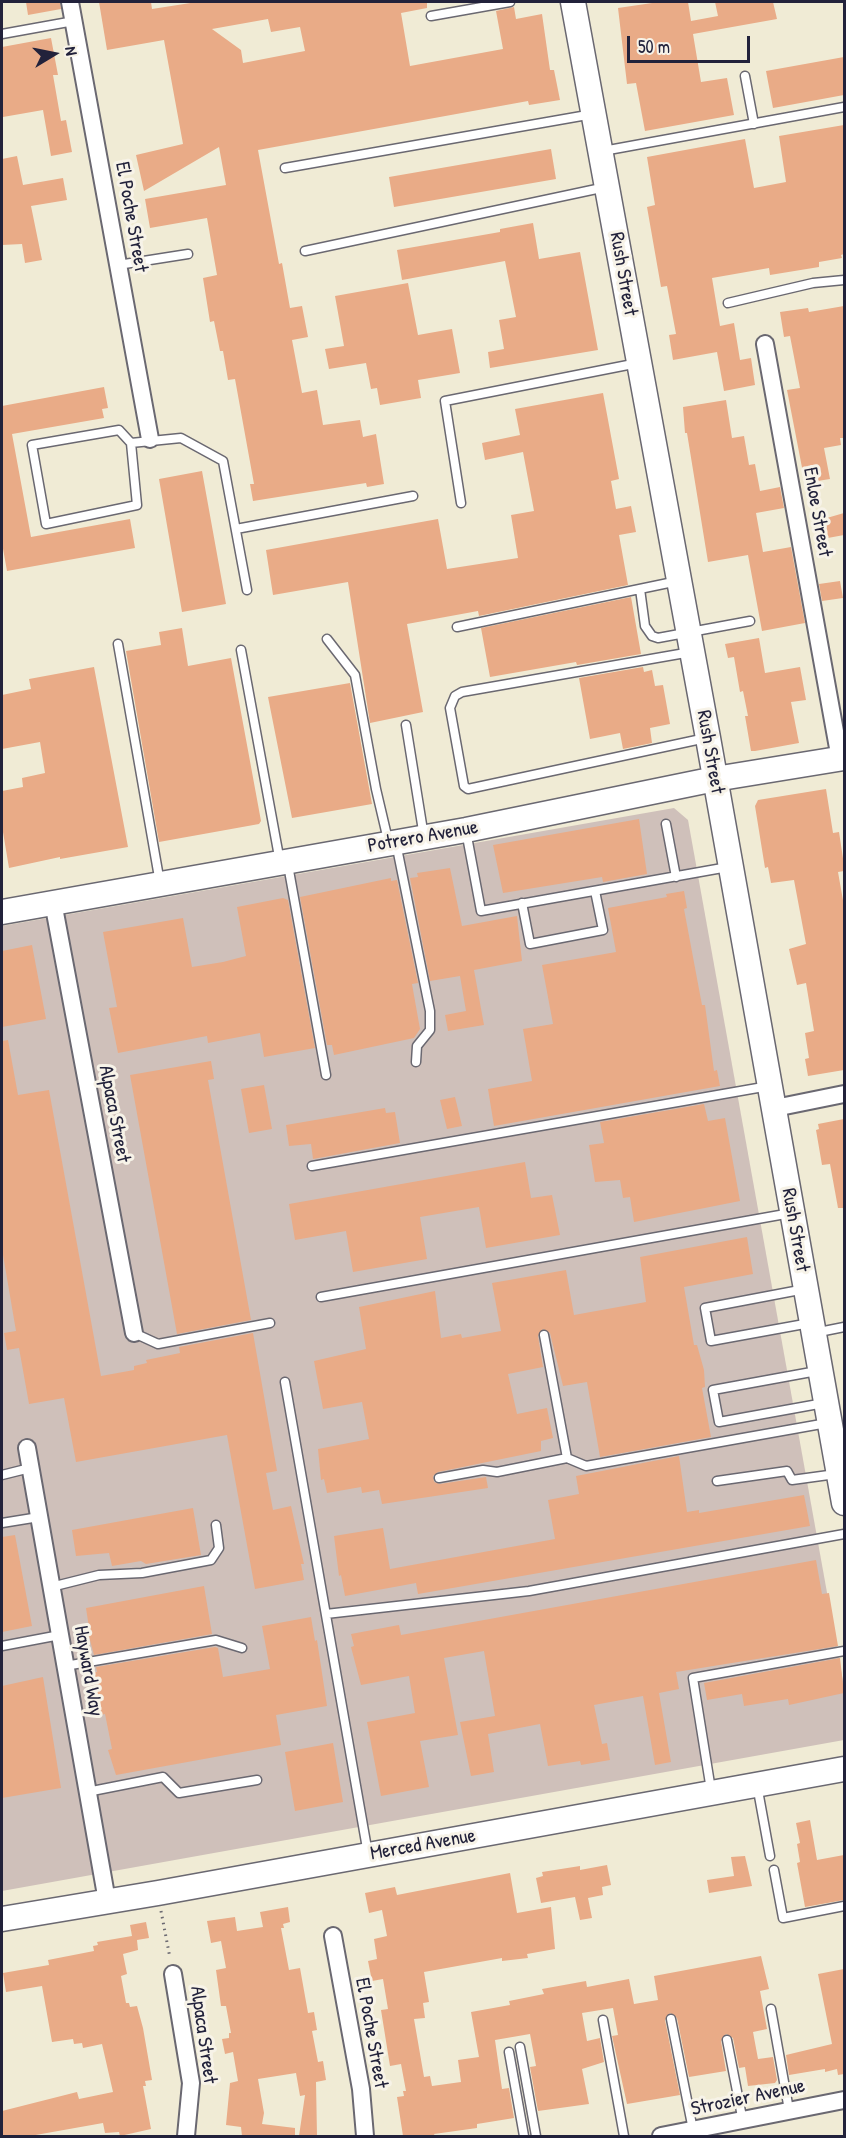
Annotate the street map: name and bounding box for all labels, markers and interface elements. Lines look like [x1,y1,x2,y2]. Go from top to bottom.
north arrow [24,24,84,84]
scale bar [630,24,753,62]
text: 50 m [638,34,670,59]
text: N [60,45,83,57]
street label: El Poche Street [109,160,153,274]
street label: Rush Street [604,230,642,318]
street label: Enloe Street [797,465,837,559]
street label: Rush Street [691,708,729,796]
street label: Potrero Avenue [366,816,480,858]
street label: Alpaca Street [93,1063,135,1165]
street label: Rush Street [776,1186,814,1274]
street label: Hayward Way [68,1624,108,1718]
street label: Merced Avenue [369,1824,477,1866]
street label: El Poche Street [349,1976,393,2090]
street label: Alpaca Street [184,1985,222,2085]
street label: Strozier Avenue [689,2074,807,2122]

